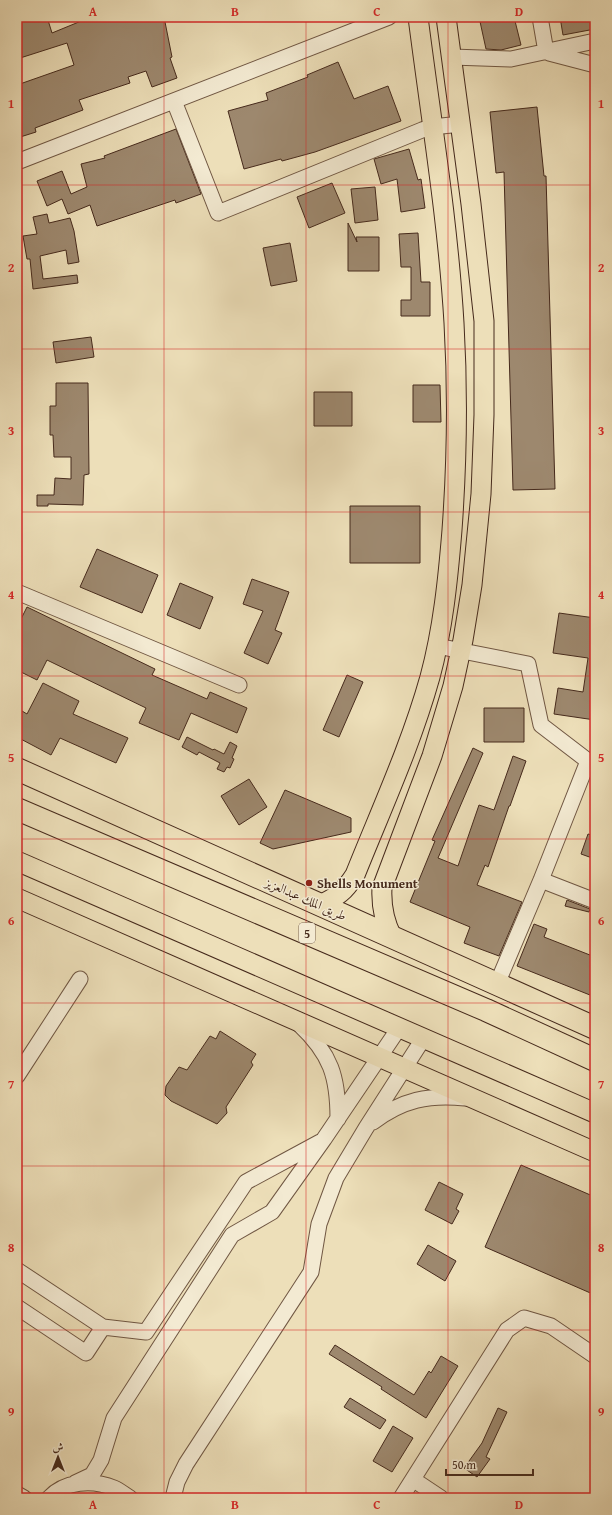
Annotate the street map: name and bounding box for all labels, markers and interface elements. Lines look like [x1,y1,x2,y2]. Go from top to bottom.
text: A [89,2,98,21]
text: B [231,2,239,21]
text: C [373,2,381,21]
text: D [515,2,523,21]
text: 1 [8,94,14,113]
text: 1 [598,94,604,113]
text: 2 [8,258,15,277]
text: 2 [598,258,605,277]
text: 3 [8,421,14,440]
text: 3 [598,421,604,440]
text: 4 [8,585,15,604]
text: 4 [598,585,605,604]
text: 5 [8,748,15,767]
text: 5 [598,748,605,767]
street label: طريق الملك عبدالعزيز [260,872,350,925]
place label: Shells Monument [317,874,418,893]
marker: Shells Monument [304,878,314,888]
text: 6 [8,911,15,930]
text: 6 [598,911,605,930]
road number: 5 [299,923,315,943]
text: 7 [8,1075,15,1094]
text: 7 [598,1075,605,1094]
text: 8 [8,1238,15,1257]
text: 8 [598,1238,605,1257]
text: 9 [8,1402,15,1421]
text: 9 [598,1402,605,1421]
north arrow [38,1437,78,1477]
text: ش [53,1439,64,1455]
scale bar [446,1451,533,1477]
text: 50 m [452,1456,476,1473]
text: A [89,1495,98,1514]
text: B [231,1495,239,1514]
text: C [373,1495,381,1514]
text: D [515,1495,523,1514]

